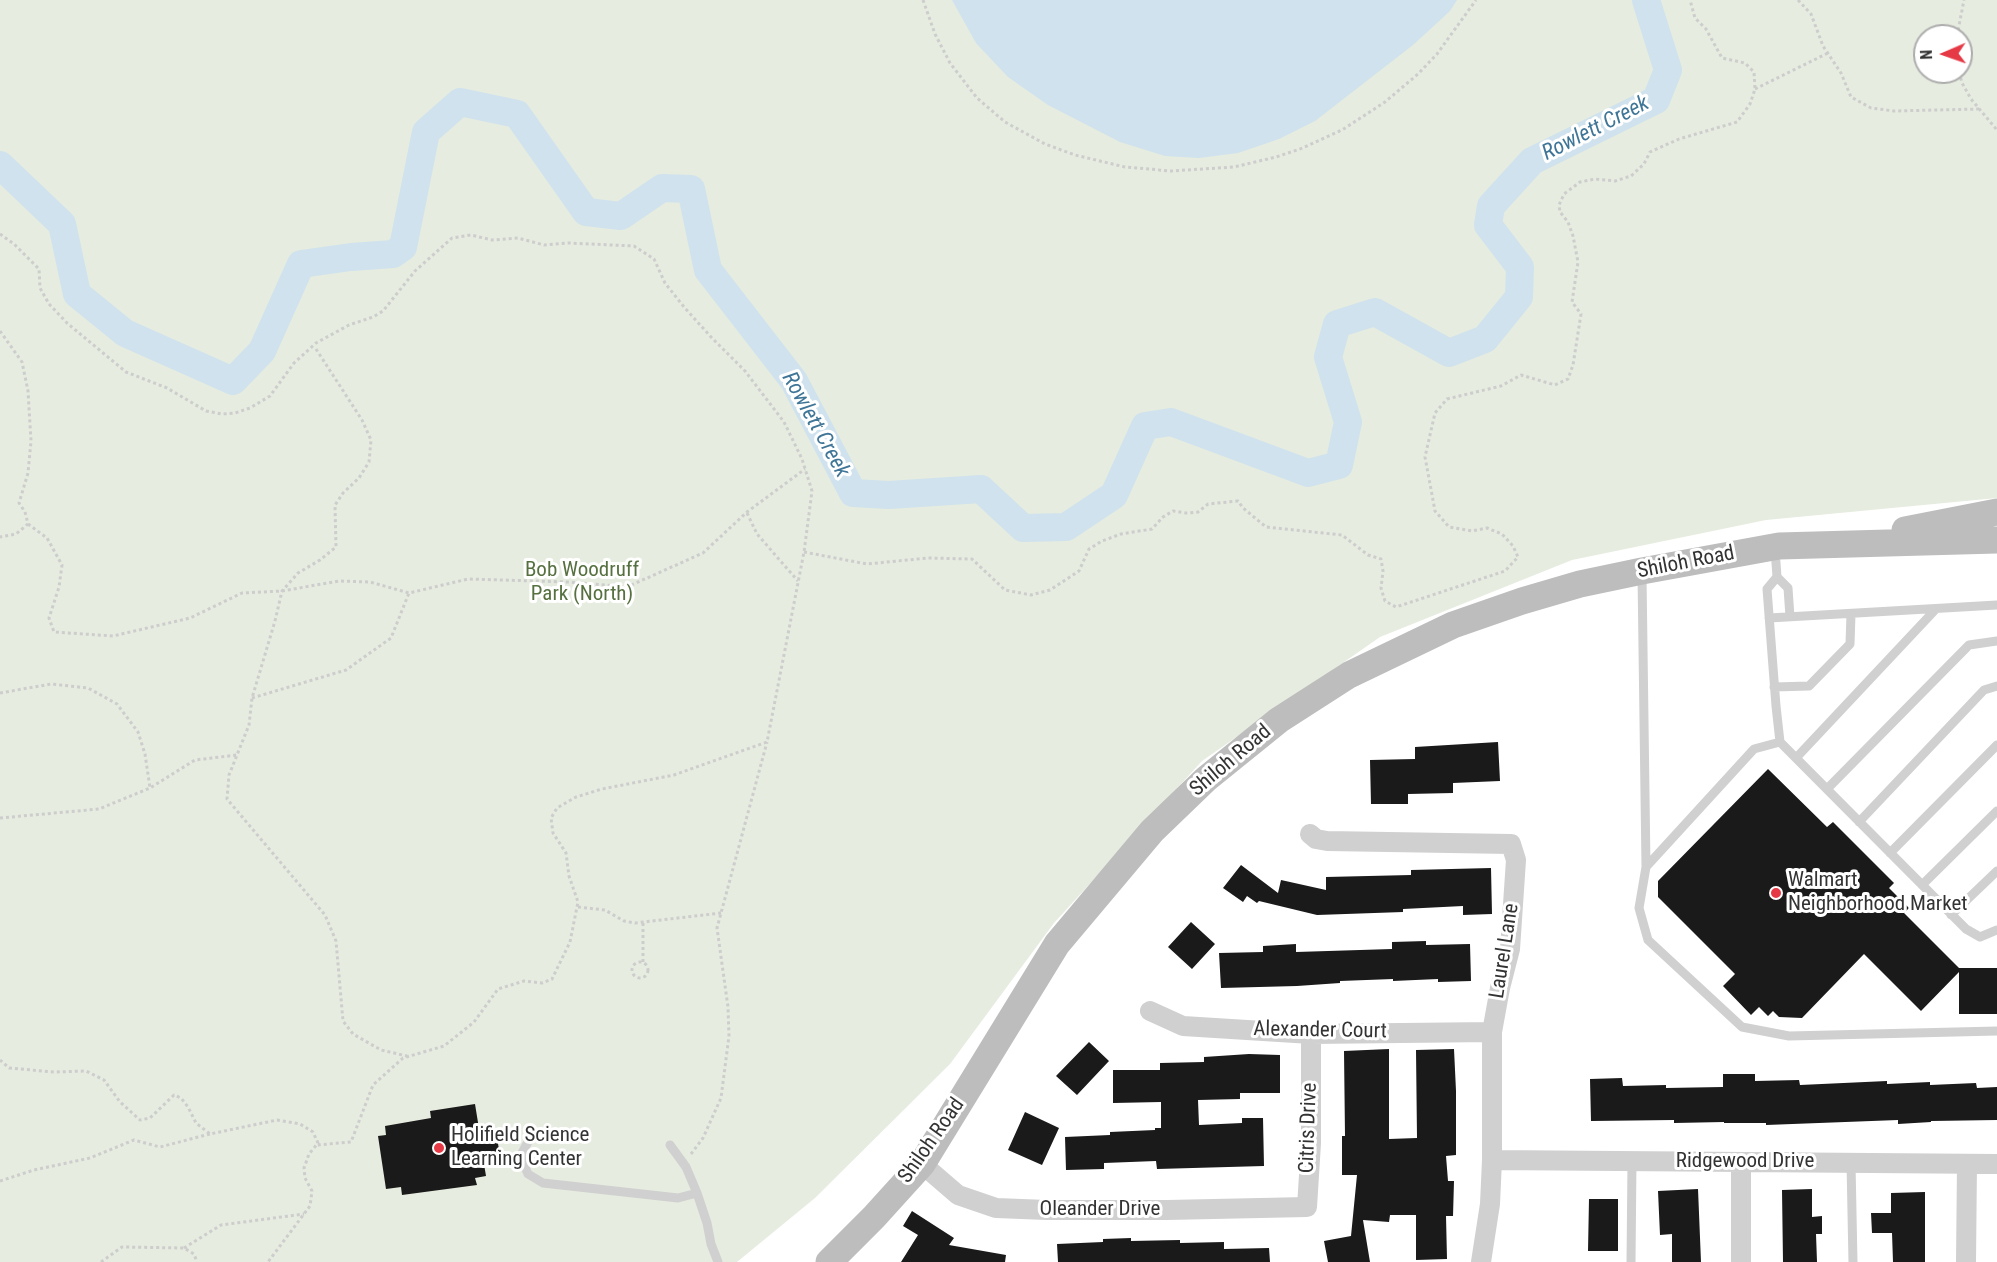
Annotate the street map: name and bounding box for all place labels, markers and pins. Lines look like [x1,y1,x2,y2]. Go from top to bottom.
place label: Walmart Neighborhood Market [1788,868,1968,918]
marker: Walmart Neighborhood Market [1769,886,1783,900]
place label: Holifield Science Learning Center [451,1123,589,1173]
marker: Holifield Science Learning Center [432,1141,446,1155]

